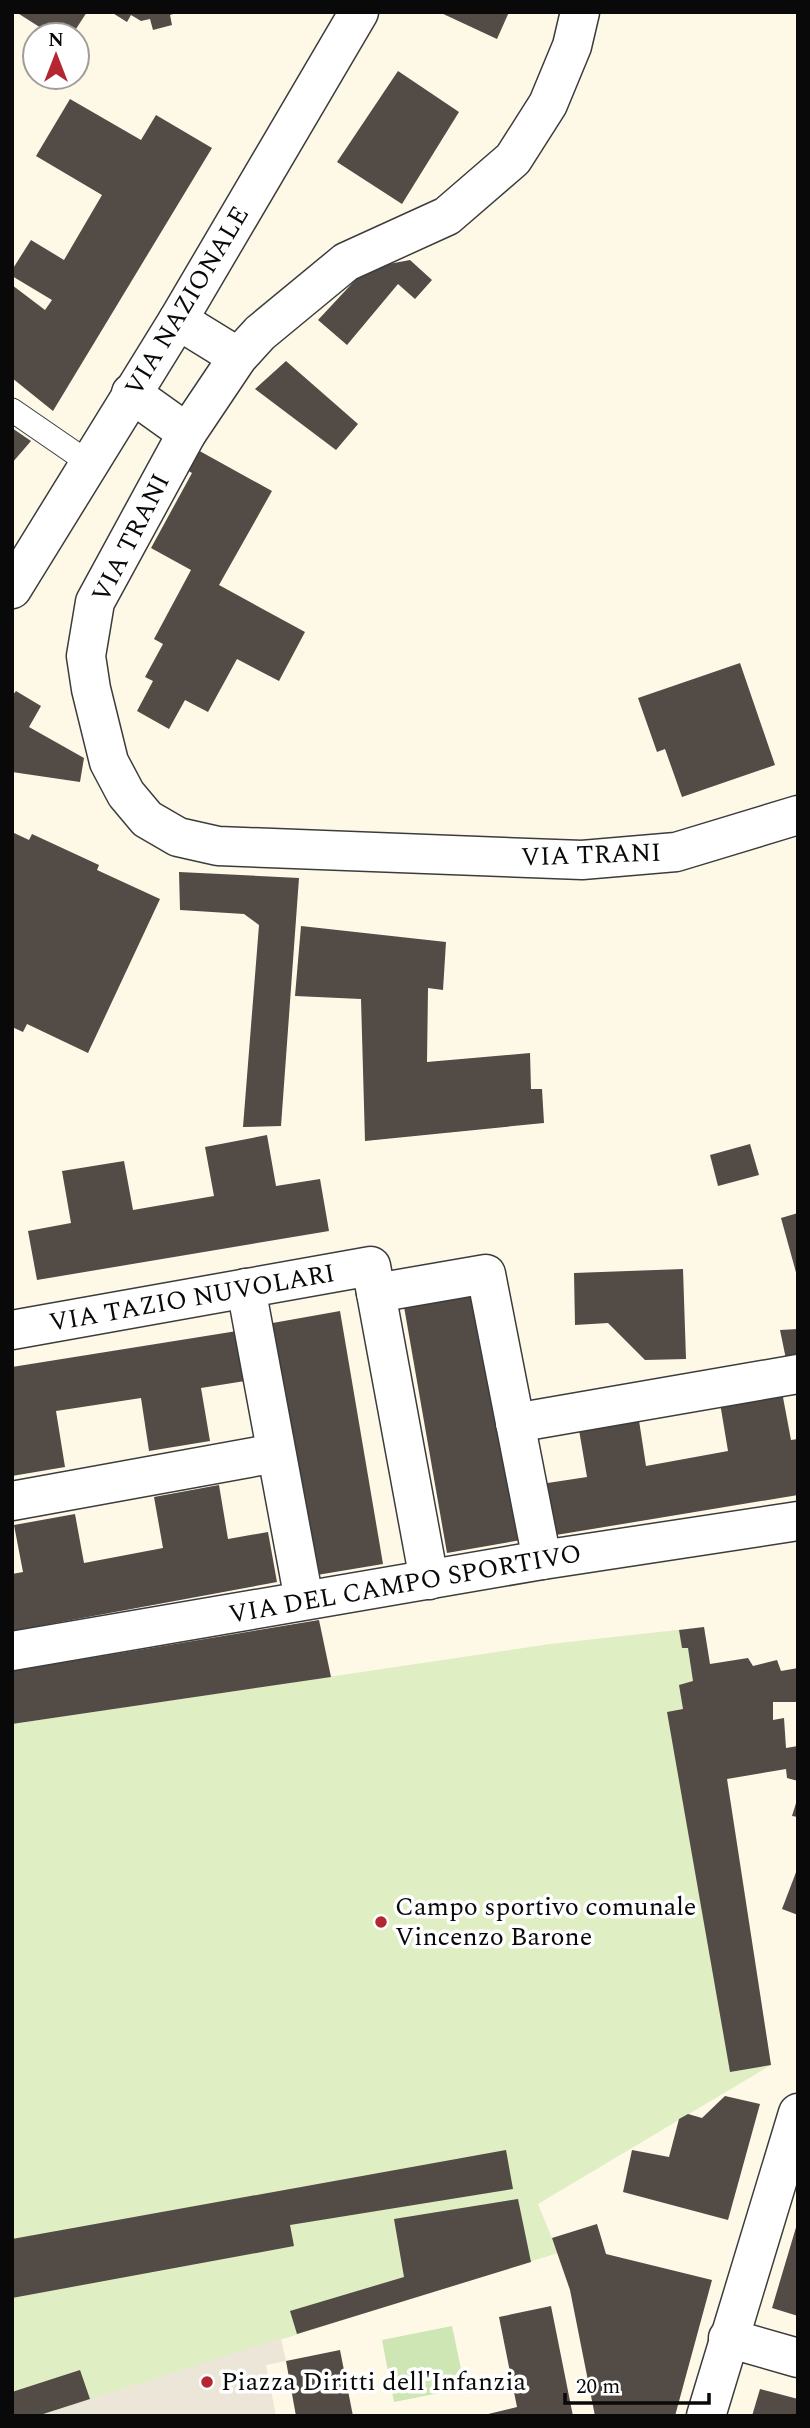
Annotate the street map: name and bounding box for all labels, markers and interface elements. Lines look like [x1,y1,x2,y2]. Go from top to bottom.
north arrow [21,21,91,91]
text: N [48,26,64,55]
street label: VIA NAZIONALE [114,198,260,404]
street label: VIA TRANI [81,466,181,610]
street label: VIA TRANI [520,833,662,877]
street label: VIA TAZIO NUVOLARI [46,1253,338,1343]
street label: VIA DEL CAMPO SPORTIVO [225,1533,585,1635]
place label: Campo sportivo comunale Vincenzo Barone [395,1887,696,1957]
marker: Campo sportivo comunale Vincenzo Barone [373,1914,389,1930]
place label: Piazza Diritti dell'Infanzia [221,2362,527,2402]
scale bar [565,2362,708,2406]
text: 20 m [576,2371,620,2403]
marker: Piazza Diritti dell'Infanzia [199,2374,215,2390]

